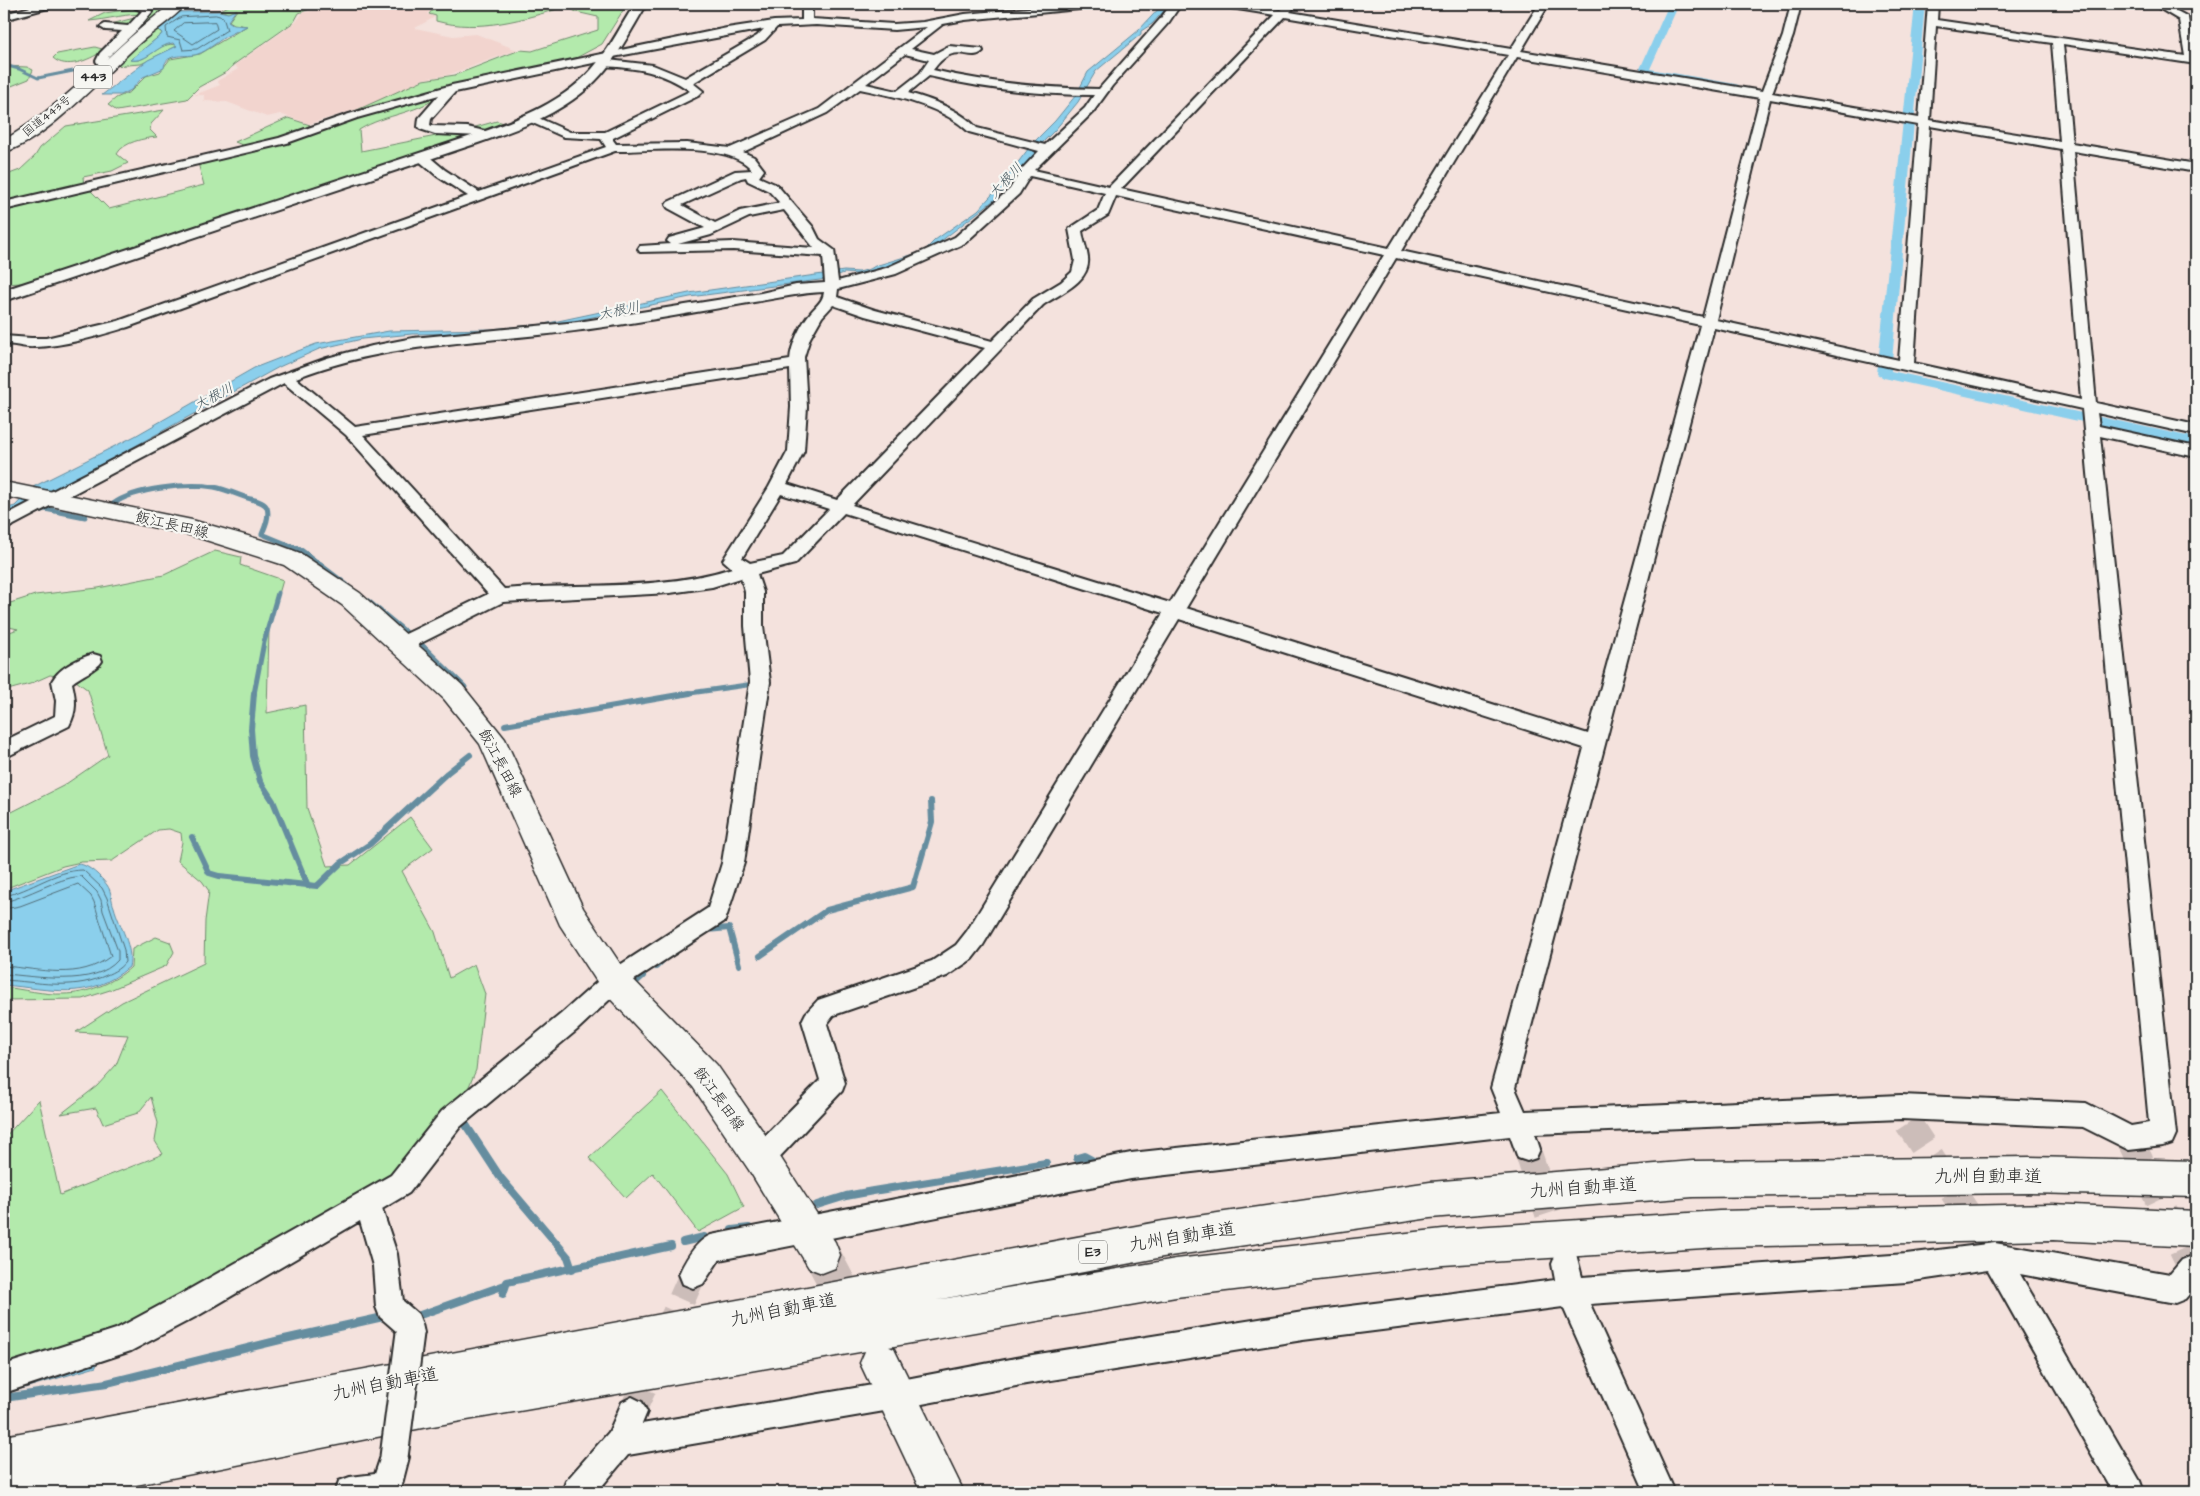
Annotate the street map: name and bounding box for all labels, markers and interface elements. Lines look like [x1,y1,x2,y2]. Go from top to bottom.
road number: 443 [74,66,112,88]
street label: 国道443号 [19,91,75,141]
water label: 大根川 [984,159,1028,203]
water label: 大根川 [596,297,642,325]
water label: 大根川 [191,378,237,416]
street label: 飯江長田線 [133,506,211,544]
street label: 飯江長田線 [473,725,527,801]
street label: 飯江長田線 [688,1062,750,1136]
street label: 九州自動車道 [1934,1164,2042,1189]
street label: 九州自動車道 [1528,1172,1638,1204]
street label: 九州自動車道 [1127,1216,1237,1258]
road number: E3 [1079,1240,1107,1264]
street label: 九州自動車道 [728,1287,838,1333]
street label: 九州自動車道 [330,1361,440,1407]

